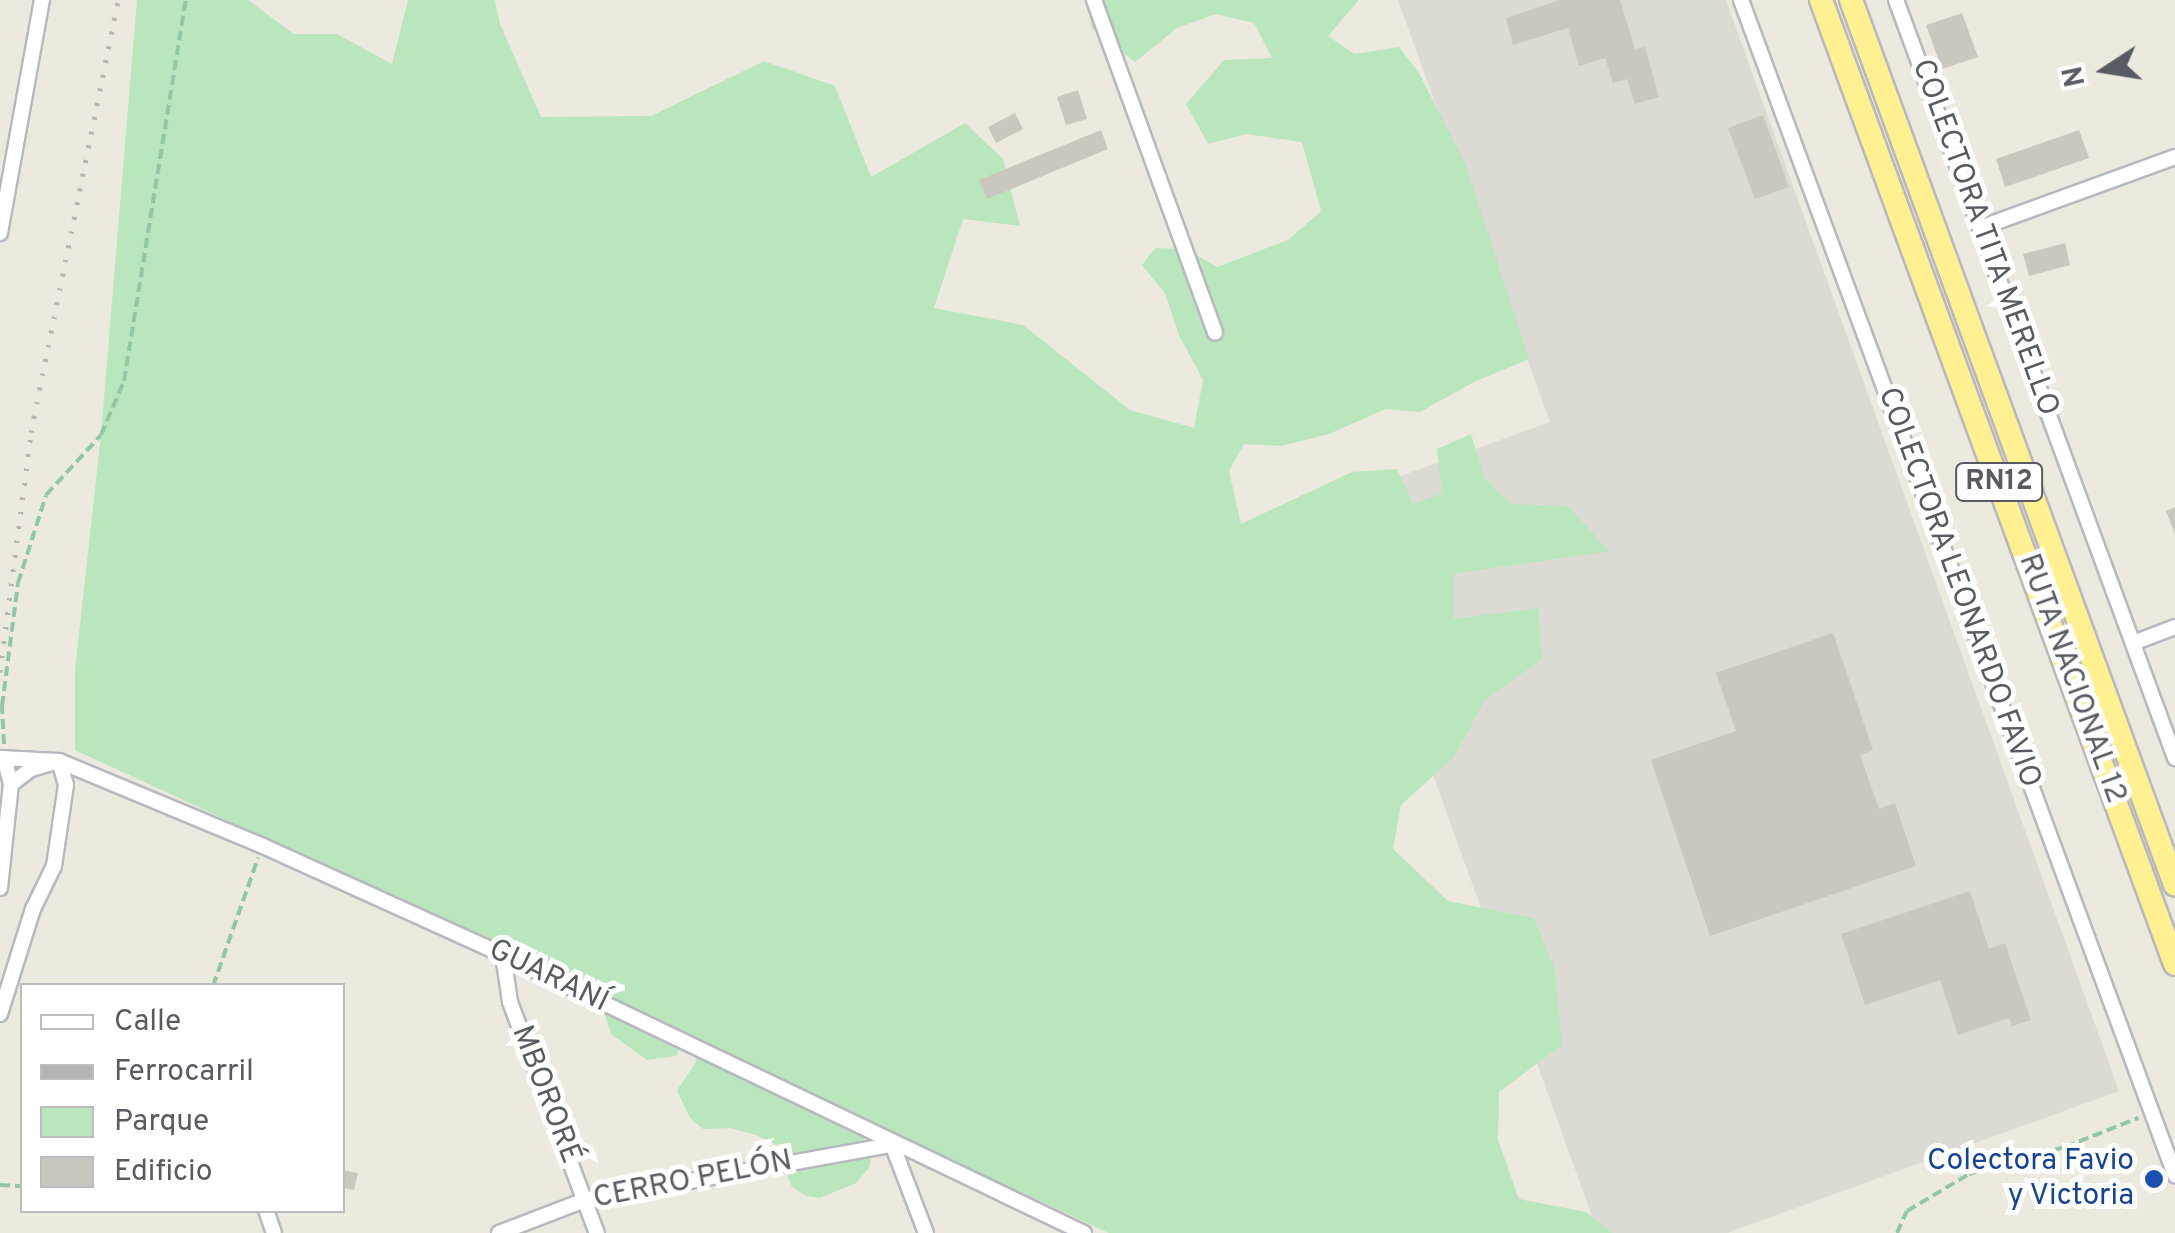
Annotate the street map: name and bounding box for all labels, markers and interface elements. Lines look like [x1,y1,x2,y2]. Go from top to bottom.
north arrow [2055,20,2155,120]
street label: COLECTORA TITA MERELLO [1902,53,2066,423]
text: N [2056,63,2095,90]
street label: COLECTORA LEONARDO FAVIO [1869,383,2047,793]
road number: RN12 [1954,459,2044,505]
street label: RUTA NACIONAL 12 [2009,549,2133,809]
street label: GUARANÍ [482,933,614,1021]
legend [20,983,345,1213]
text: Calle [114,1004,181,1041]
street label: MBORORÉ [502,1021,588,1169]
text: Ferrocarril [114,1054,254,1091]
text: Parque [114,1104,209,1141]
street label: CERRO PELÓN [591,1144,795,1218]
place label: Colectora Favio y Victoria [1927,1144,2134,1214]
text: Edificio [114,1154,212,1191]
marker: Colectora Favio y Victoria [2143,1168,2165,1190]

